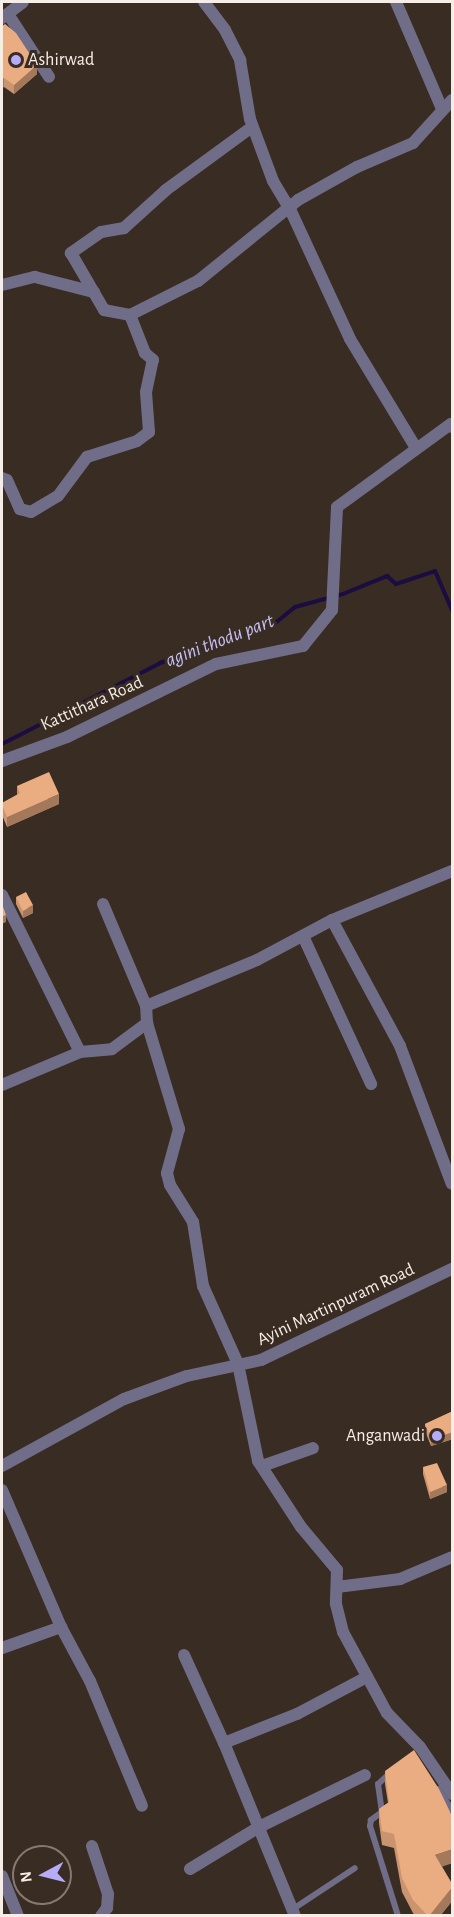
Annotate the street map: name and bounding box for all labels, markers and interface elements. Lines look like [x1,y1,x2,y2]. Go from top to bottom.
place label: Ashirwad [28,49,94,71]
marker: Ashirwad [9,53,23,67]
water label: agini thodu part [162,609,278,673]
street label: Kattithara Road [37,672,147,736]
street label: Ayini Martinpuram Road [254,1259,418,1351]
place label: Anganwadi [346,1425,425,1447]
marker: Anganwadi [430,1429,444,1443]
north arrow [12,1845,72,1905]
text: N [18,1870,35,1883]

